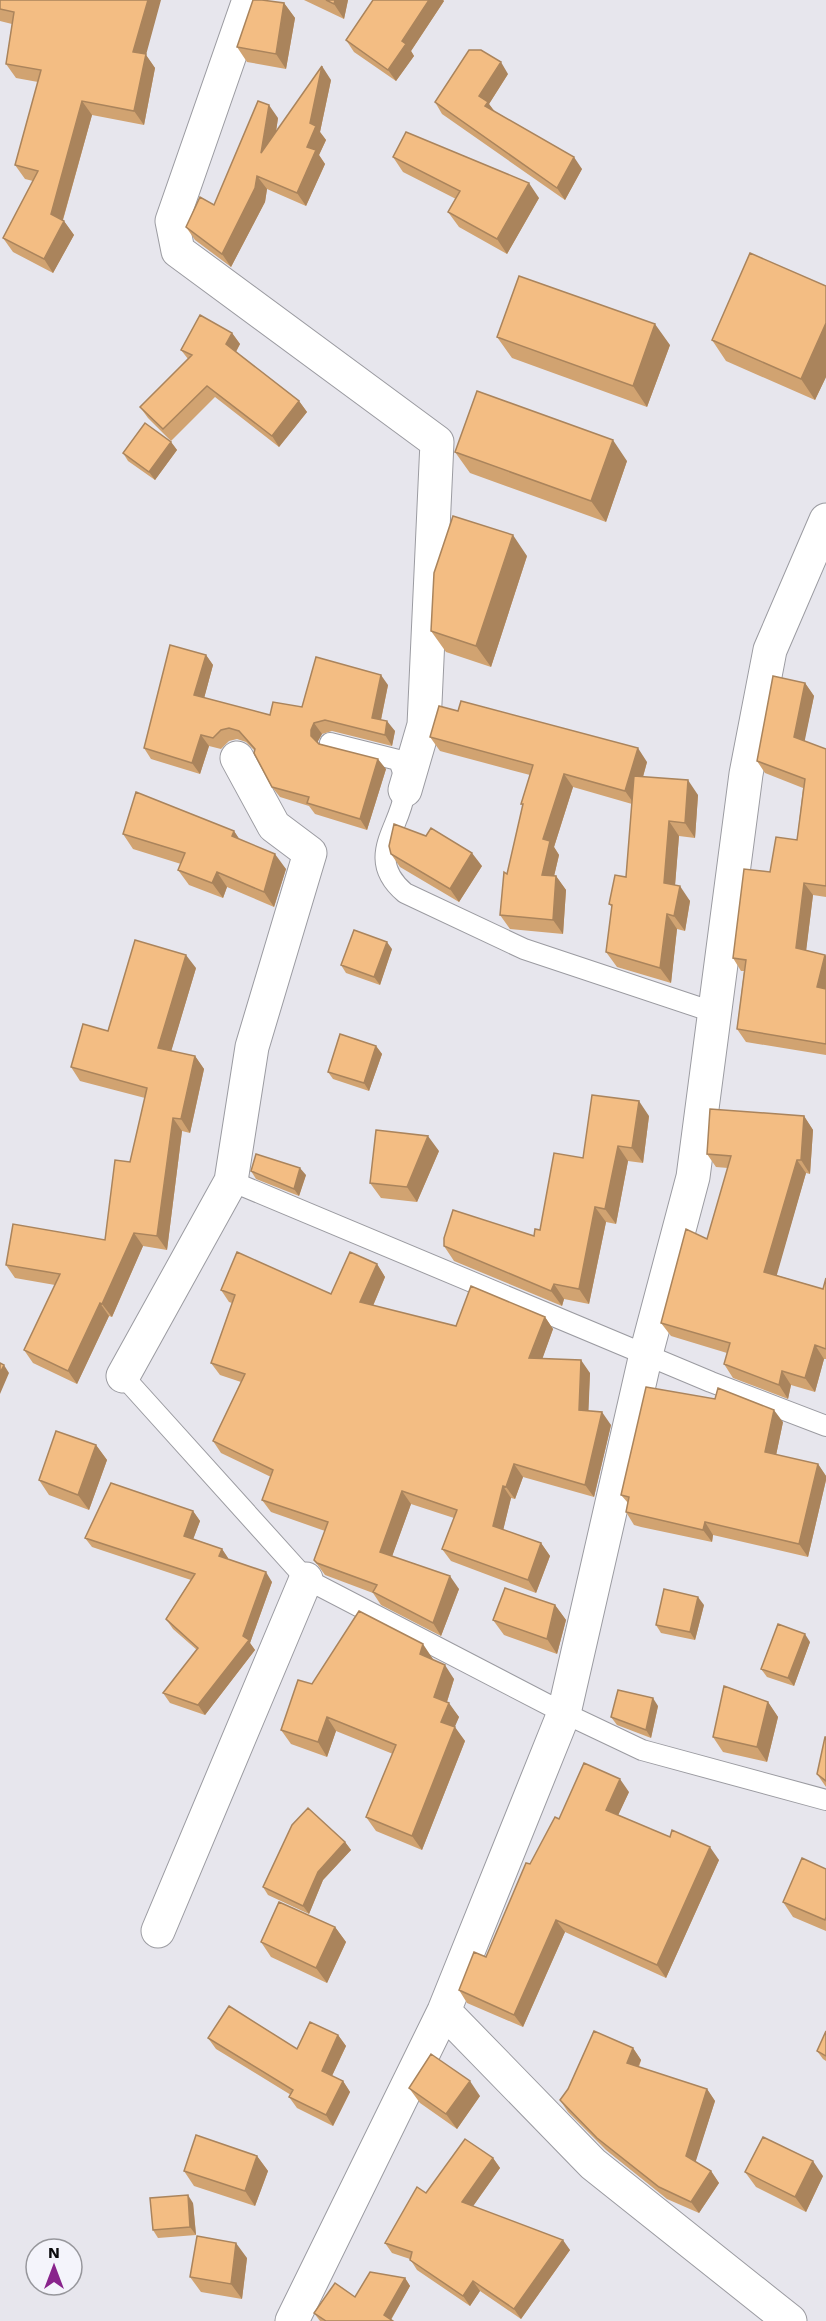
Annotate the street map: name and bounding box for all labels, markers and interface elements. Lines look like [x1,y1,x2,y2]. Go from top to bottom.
north arrow [24,2237,84,2297]
text: N [48,2243,60,2262]

